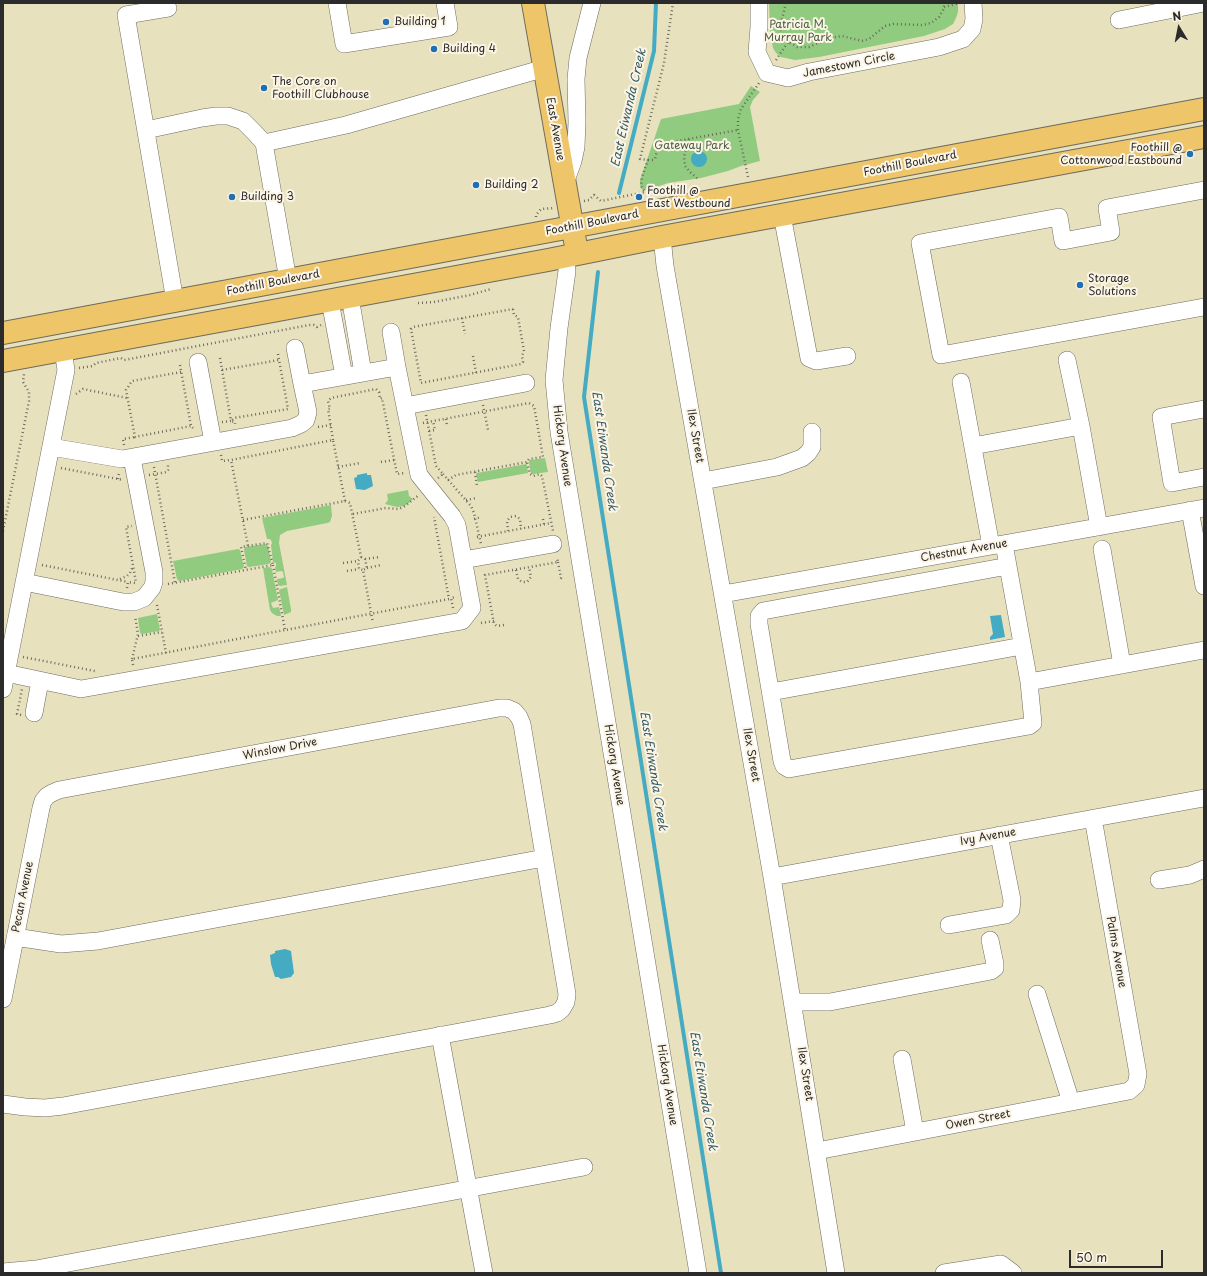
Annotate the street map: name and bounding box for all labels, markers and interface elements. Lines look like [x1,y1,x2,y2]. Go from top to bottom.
text: N [1171,7,1183,25]
north arrow [1159,8,1199,48]
place label: Building 1 [394,15,446,29]
marker: Building 1 [381,17,391,27]
park label: Patricia M. Murray Park [764,18,832,44]
place label: Building 4 [442,42,496,56]
marker: Building 4 [429,44,439,54]
water label: East Etiwanda Creek [608,48,650,168]
street label: Jamestown Circle [802,50,896,80]
place label: The Core on Foothill Clubhouse [272,75,369,101]
marker: The Core on Foothill Clubhouse [259,83,269,93]
street label: East Avenue [543,96,567,162]
park label: Gateway Park [654,139,730,153]
place label: Foothill @ Cottonwood Eastbound [1060,141,1182,167]
street label: Foothill Boulevard [862,148,958,180]
marker: Foothill @ Cottonwood Eastbound [1185,149,1195,159]
place label: Building 2 [484,178,538,192]
marker: Building 2 [471,180,481,190]
place label: Foothill @ East Westbound [647,184,731,210]
place label: Building 3 [240,190,294,204]
marker: Building 3 [227,192,237,202]
marker: Foothill @ East Westbound [634,192,644,202]
street label: Foothill Boulevard [544,207,640,239]
street label: Foothill Boulevard [225,267,321,299]
place label: Storage Solutions [1088,272,1136,298]
marker: Storage Solutions [1075,280,1085,290]
water label: East Etiwanda Creek [588,390,620,512]
street label: Hickory Avenue [550,405,574,487]
street label: Ilex Street [684,408,706,464]
street label: Chestnut Avenue [920,537,1008,565]
water label: East Etiwanda Creek [636,710,670,832]
street label: Hickory Avenue [601,724,627,806]
street label: Ilex Street [740,727,762,783]
street label: Winslow Drive [242,735,318,763]
street label: Ivy Avenue [959,826,1017,848]
street label: Pecan Avenue [10,860,36,934]
street label: Palms Avenue [1103,915,1129,989]
water label: East Etiwanda Creek [686,1030,720,1152]
street label: Hickory Avenue [654,1044,680,1126]
street label: Ilex Street [794,1046,816,1102]
street label: Owen Street [944,1107,1012,1133]
scale bar [1071,1242,1165,1268]
text: 50 m [1076,1248,1107,1266]

